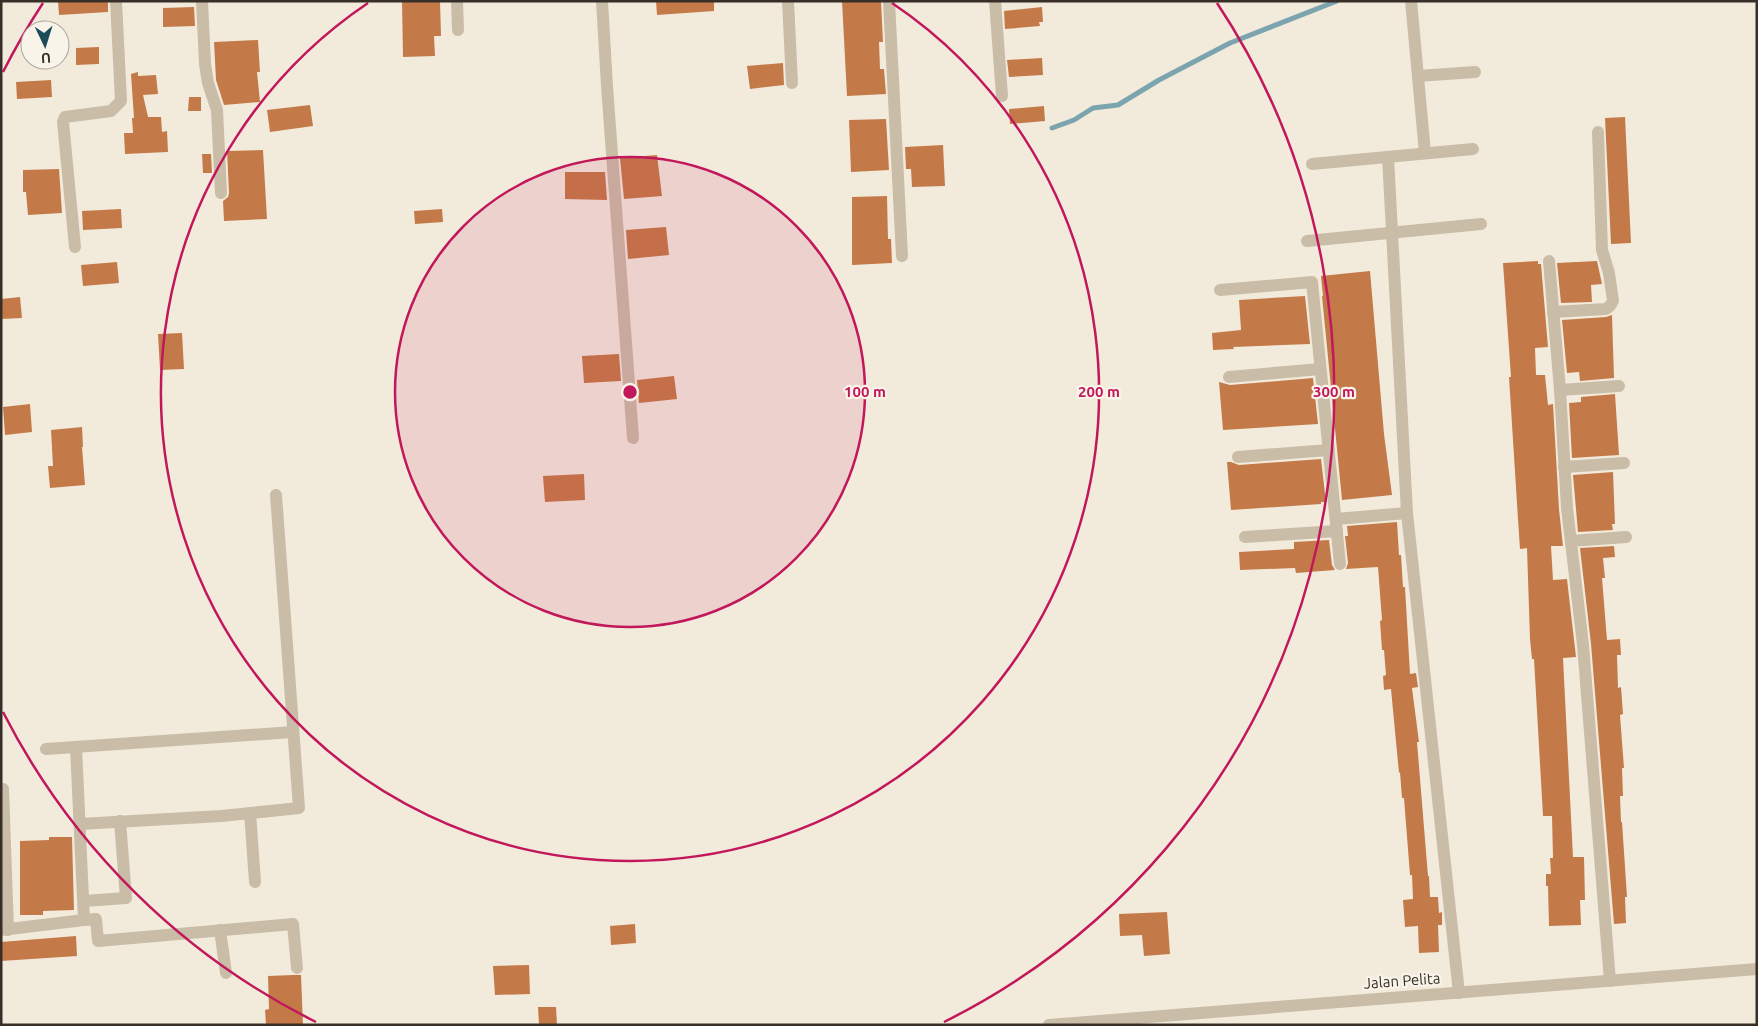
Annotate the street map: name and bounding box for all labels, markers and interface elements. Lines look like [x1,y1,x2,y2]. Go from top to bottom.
north arrow [20,20,70,70]
text: U [40,50,51,66]
centre of rings [621,383,639,401]
text: 100 m [844,383,886,400]
text: 200 m [1078,383,1120,400]
text: 300 m [1313,383,1355,400]
street label: Jalan Pelita [1363,969,1441,992]

